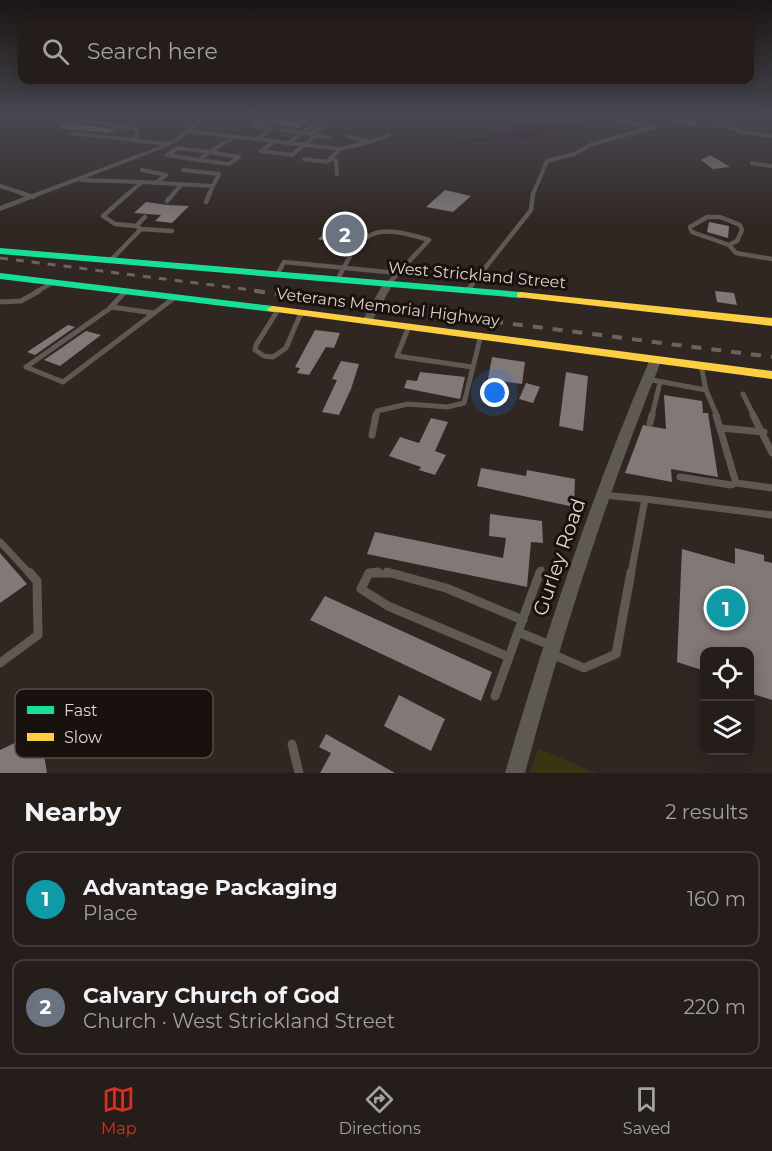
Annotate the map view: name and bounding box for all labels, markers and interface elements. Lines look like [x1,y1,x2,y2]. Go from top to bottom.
search box [18,18,754,84]
icon: search [39,35,72,68]
text: Search here [87,38,218,65]
pin: 2 [326,212,364,256]
street label: West Strickland Street [387,258,567,292]
street label: Veterans Memorial Highway [275,284,501,330]
your location [480,378,509,407]
street label: Gurley Road [528,495,590,619]
pin: 1 [706,586,746,630]
map controls [700,647,754,755]
button: locate [700,647,754,701]
legend [15,689,213,758]
text: Fast [64,701,98,720]
button: layers [700,701,754,755]
text: Slow [64,728,102,747]
text: Nearby [24,796,121,828]
text: 2 results [665,800,748,824]
text: Advantage Packaging [83,874,338,901]
text: 1 [42,887,49,911]
text: 160 m [687,887,746,911]
text: Place [83,901,138,925]
text: Calvary Church of God [83,982,340,1009]
text: 2 [40,995,51,1019]
text: 220 m [684,995,746,1019]
text: Church · West Strickland Street [83,1009,395,1033]
tab: Map [101,1083,137,1138]
tab: Directions [339,1083,421,1138]
tab: Saved [623,1083,671,1138]

